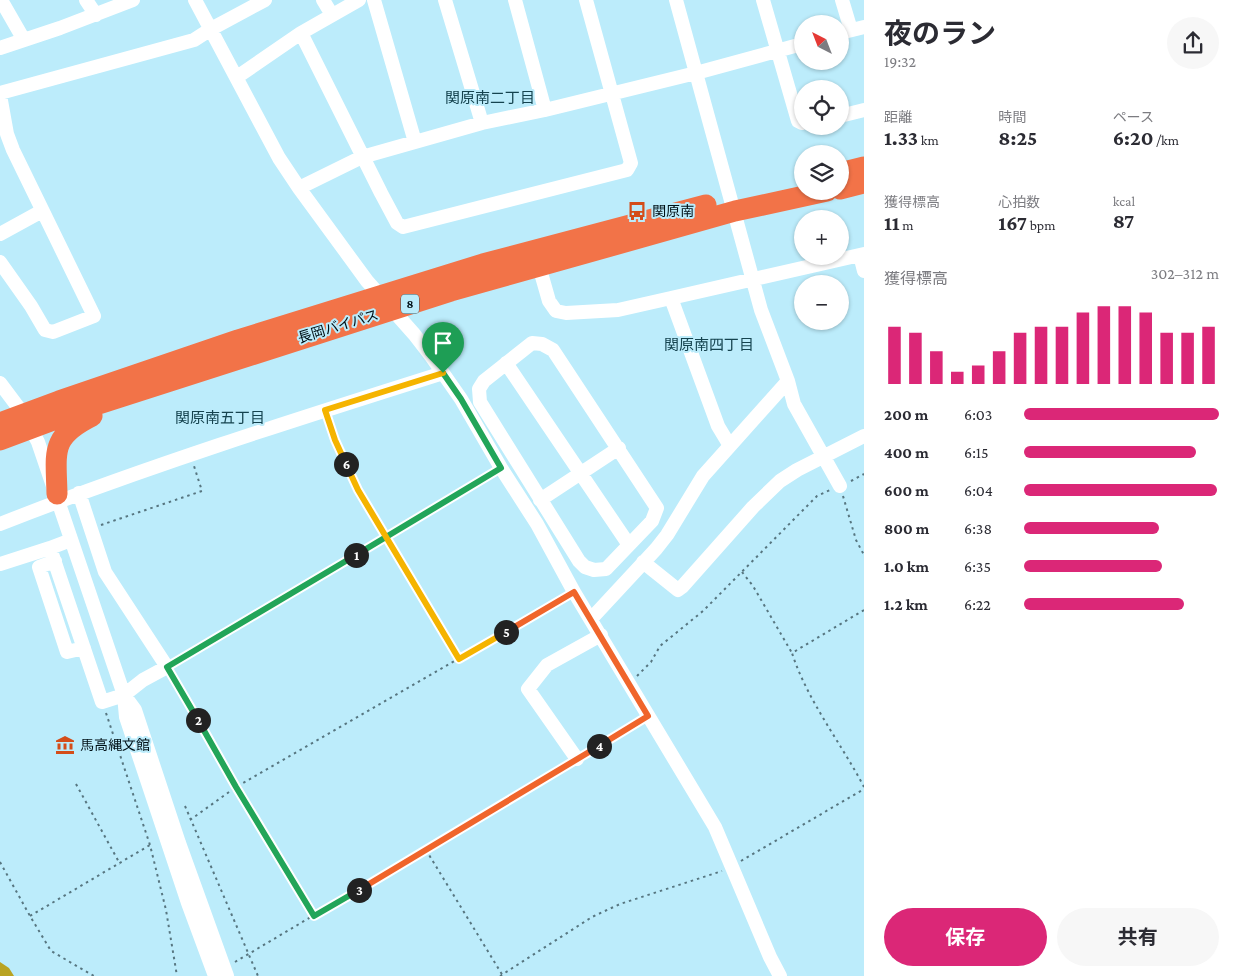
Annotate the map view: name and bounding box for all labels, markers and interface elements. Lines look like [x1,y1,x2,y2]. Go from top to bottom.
north arrow [794,15,849,70]
map controls [794,15,849,330]
button: share [1167,17,1219,69]
text: 夜のラン [884,18,996,49]
text: 19:32 [884,53,916,70]
button: locate [794,80,849,135]
district label: 関原南二丁目 [445,90,535,106]
text: 距離 [884,109,912,125]
text: 時間 [998,109,1026,125]
text: ペース [1113,109,1154,125]
text: 1.33 [884,126,918,150]
text: 8:25 [998,126,1037,150]
text: 6:20 [1113,126,1153,150]
text: km [918,132,939,148]
text: /km [1153,132,1179,148]
button: layers [794,145,849,200]
text: kcal [1113,193,1135,209]
text: 獲得標高 [884,194,940,210]
text: 心拍数 [998,194,1040,210]
bus stop icon: 関原南 [626,200,648,222]
place label: 関原南 [652,203,694,219]
text: 87 [1113,209,1134,233]
button: + [794,210,849,265]
text: 11 [884,211,900,235]
text: 167 [998,211,1027,235]
text: m [900,217,914,233]
text: bpm [1027,217,1055,233]
text: 302–312 m [1151,265,1219,282]
text: 獲得標高 [884,270,948,287]
button: − [794,275,849,330]
road number: 8 [401,294,419,314]
street label: 長岡バイパス [296,306,380,346]
pin [422,322,464,373]
icon: arrive [429,329,457,357]
district label: 関原南四丁目 [664,337,754,353]
text: 200 m [884,406,928,423]
text: 6:03 [964,406,992,423]
district label: 関原南五丁目 [175,410,265,426]
text: 400 m [884,444,929,461]
text: 6:15 [964,444,989,461]
pin: 6 [334,452,358,476]
text: 6 [343,456,350,472]
text: 600 m [884,482,929,499]
text: 6:04 [964,482,993,499]
text: 800 m [884,520,929,537]
text: 6:38 [964,520,992,537]
pin: 1 [344,542,368,568]
text: 1 [354,547,359,563]
text: 1.0 km [884,558,929,575]
text: 6:35 [964,558,991,575]
text: 1.2 km [884,596,928,613]
text: 6:22 [964,596,991,613]
pin: 5 [494,620,518,644]
text: 5 [503,624,510,640]
pin: 2 [186,708,210,732]
text: 2 [195,712,202,728]
museum icon: 馬高縄文館 [54,734,76,756]
pin: 4 [586,734,612,758]
place label: 馬高縄文館 [80,737,150,753]
text: 4 [596,738,603,754]
pin: 3 [346,878,372,902]
text: 3 [356,882,363,898]
button: 保存 [884,908,1047,966]
button: 共有 [1057,908,1219,966]

